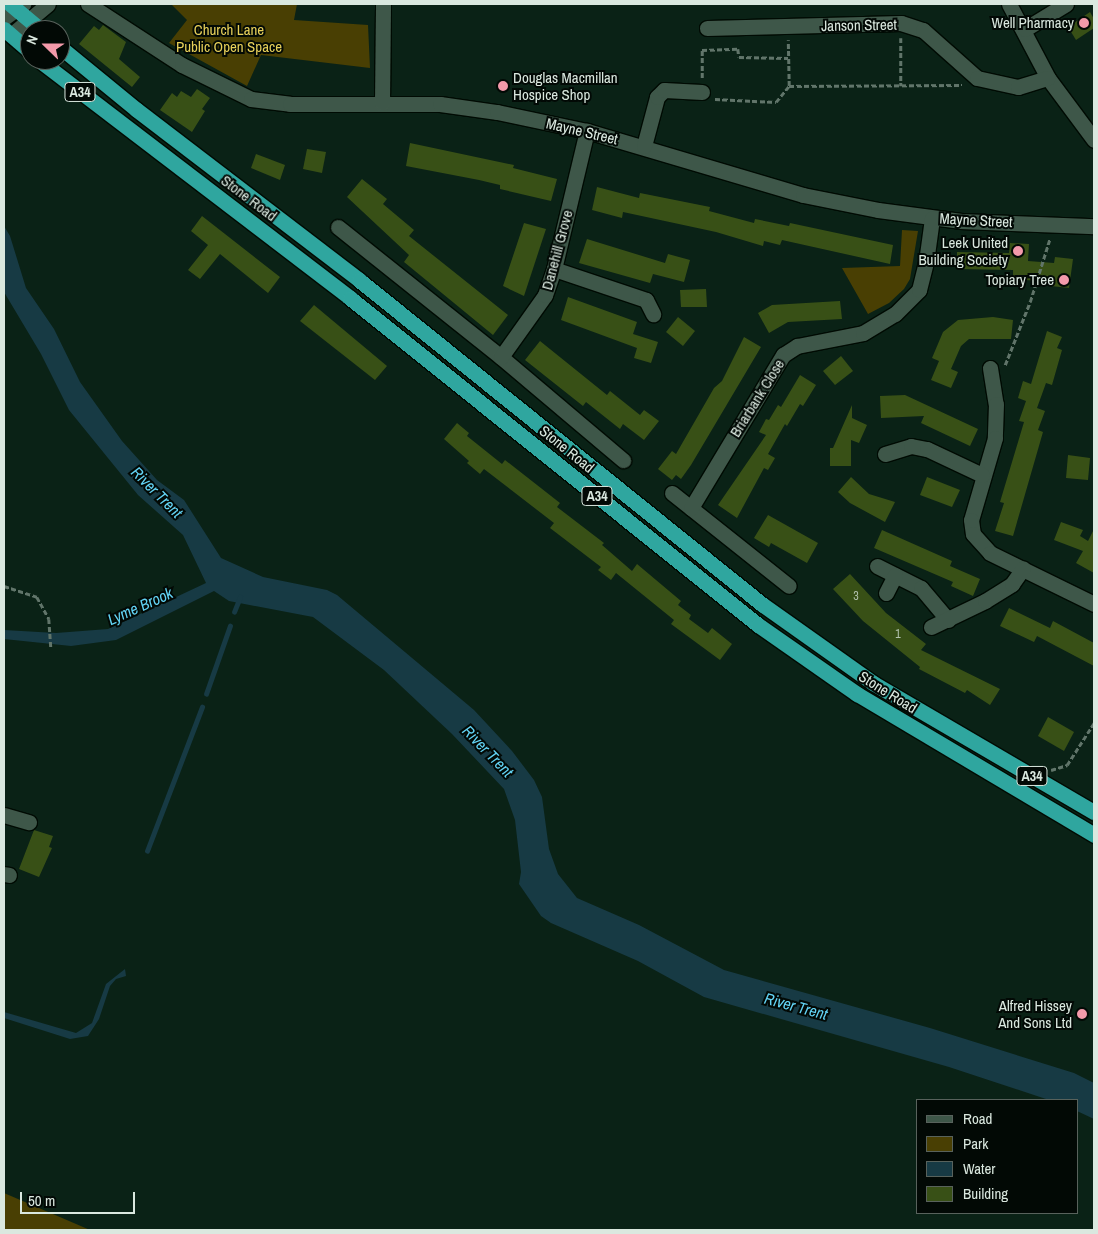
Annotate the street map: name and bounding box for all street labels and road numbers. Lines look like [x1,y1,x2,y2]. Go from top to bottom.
street label: Janson Street [821,15,897,35]
road number: A34 [64,80,96,104]
street label: Mayne Street [544,114,620,148]
street label: Stone Road [218,171,280,225]
street label: Danehill Grove [538,208,576,292]
street label: Mayne Street [939,209,1013,231]
street label: Briarbank Close [726,356,788,440]
street label: Stone Road [536,422,598,476]
road number: A34 [581,484,613,508]
street label: Stone Road [856,667,920,717]
road number: A34 [1016,764,1048,788]

